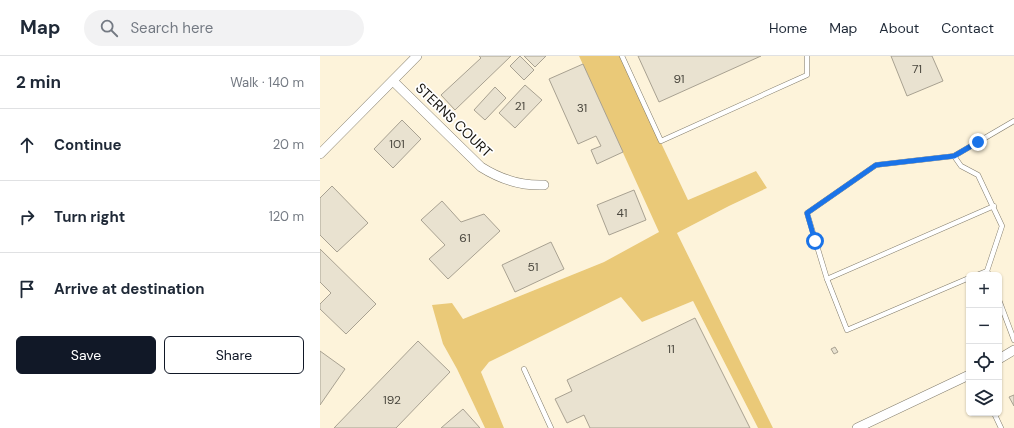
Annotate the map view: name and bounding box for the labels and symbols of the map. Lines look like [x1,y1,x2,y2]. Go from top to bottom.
house number: 71 [912,61,922,77]
house number: 91 [673,71,685,87]
street label: STERNS COURT [412,79,496,161]
house number: 21 [515,98,525,114]
house number: 31 [577,100,587,116]
route end [969,133,987,151]
house number: 101 [389,136,405,152]
house number: 41 [616,205,628,221]
house number: 61 [459,230,471,246]
route start [806,232,824,250]
house number: 51 [527,259,539,275]
house number: 11 [667,341,675,357]
house number: 192 [383,392,401,408]

